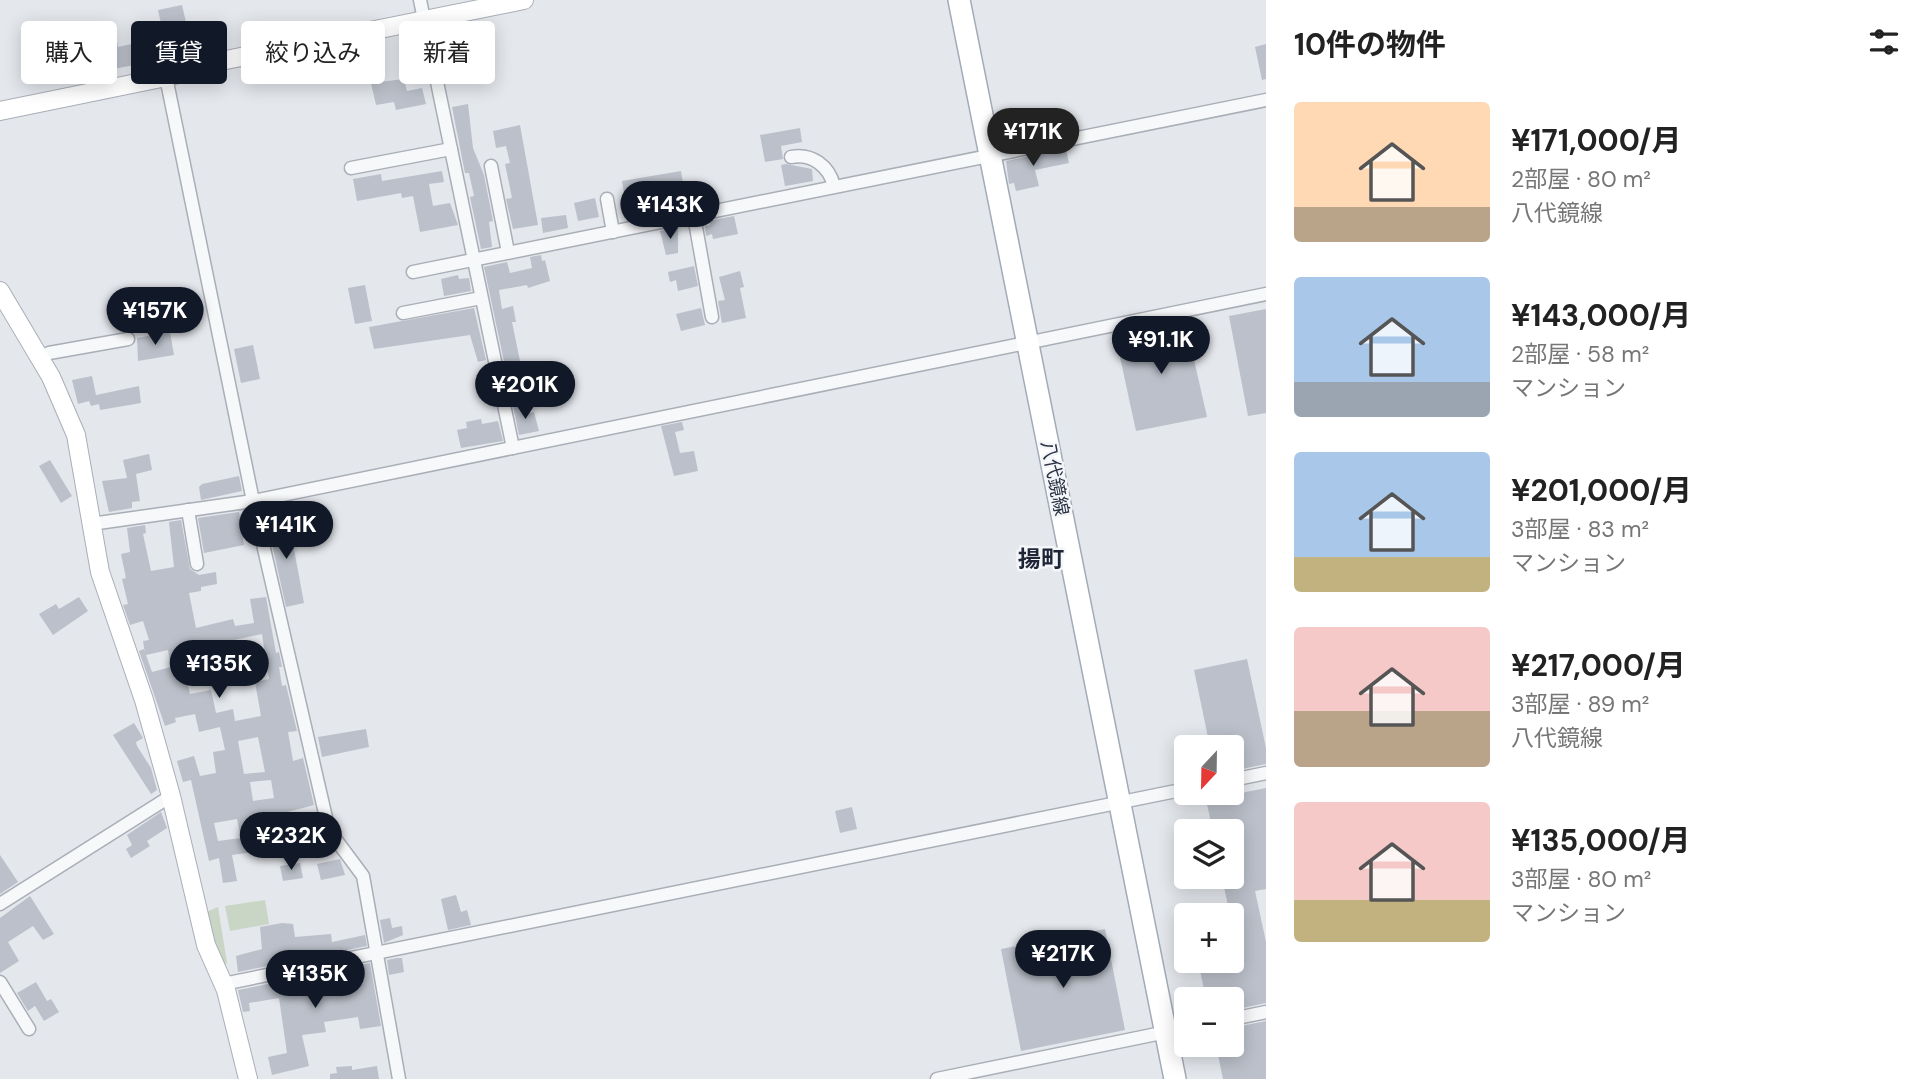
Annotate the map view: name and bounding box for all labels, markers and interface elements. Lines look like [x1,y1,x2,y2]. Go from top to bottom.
chip: 購入 [21,21,117,84]
chip: 賃貸 [131,21,227,84]
chip: 絞り込み [241,21,385,84]
chip: 新着 [399,21,495,84]
icon: filters [1865,23,1903,61]
text: 10件の物件 [1294,25,1446,64]
pin: ¥171K [984,108,1082,168]
text: ¥171K [1003,116,1063,146]
text: ¥171,000/月 [1511,121,1681,160]
icon: home [1350,130,1434,214]
text: 2部屋 · 80 m² [1511,164,1651,194]
pin: ¥143K [621,182,719,241]
text: ¥143K [636,189,704,219]
text: 八代鏡線 [1511,198,1603,228]
pin: ¥157K [106,288,204,347]
text: ¥157K [123,295,187,325]
text: ¥143,000/月 [1511,296,1691,335]
icon: home [1350,305,1434,389]
pin: ¥91.1K [1104,316,1218,376]
text: ¥91.1K [1128,324,1194,354]
text: 2部屋 · 58 m² [1511,339,1649,369]
pin: ¥201K [476,362,574,421]
text: ¥201K [491,369,559,399]
text: マンション [1511,373,1626,403]
street label: 八代鏡線 [1035,438,1075,518]
text: ¥201,000/月 [1511,471,1692,510]
icon: home [1350,480,1434,564]
pin: ¥141K [237,502,335,561]
text: ¥141K [255,509,317,539]
text: 3部屋 · 83 m² [1511,514,1649,544]
district label: 揚町 [1018,544,1064,574]
text: マンション [1511,548,1626,578]
pin: ¥135K [170,640,268,700]
text: ¥217,000/月 [1511,646,1686,685]
text: ¥135K [186,648,252,678]
icon: home [1350,655,1434,739]
text: 3部屋 · 89 m² [1511,689,1649,719]
text: 八代鏡線 [1511,723,1603,753]
north arrow [1174,735,1244,805]
map controls [1174,735,1244,1057]
pin: ¥232K [242,812,340,872]
button: layers [1174,819,1244,889]
text: ¥232K [256,820,326,850]
text: ¥135,000/月 [1511,821,1691,860]
icon: home [1350,830,1434,914]
text: 3部屋 · 80 m² [1511,864,1651,894]
text: マンション [1511,898,1626,928]
button: + [1174,903,1244,973]
pin: ¥217K [1014,930,1112,990]
text: ¥217K [1031,938,1095,968]
pin: ¥135K [266,950,364,1010]
text: ¥135K [282,958,348,988]
button: − [1174,987,1244,1057]

